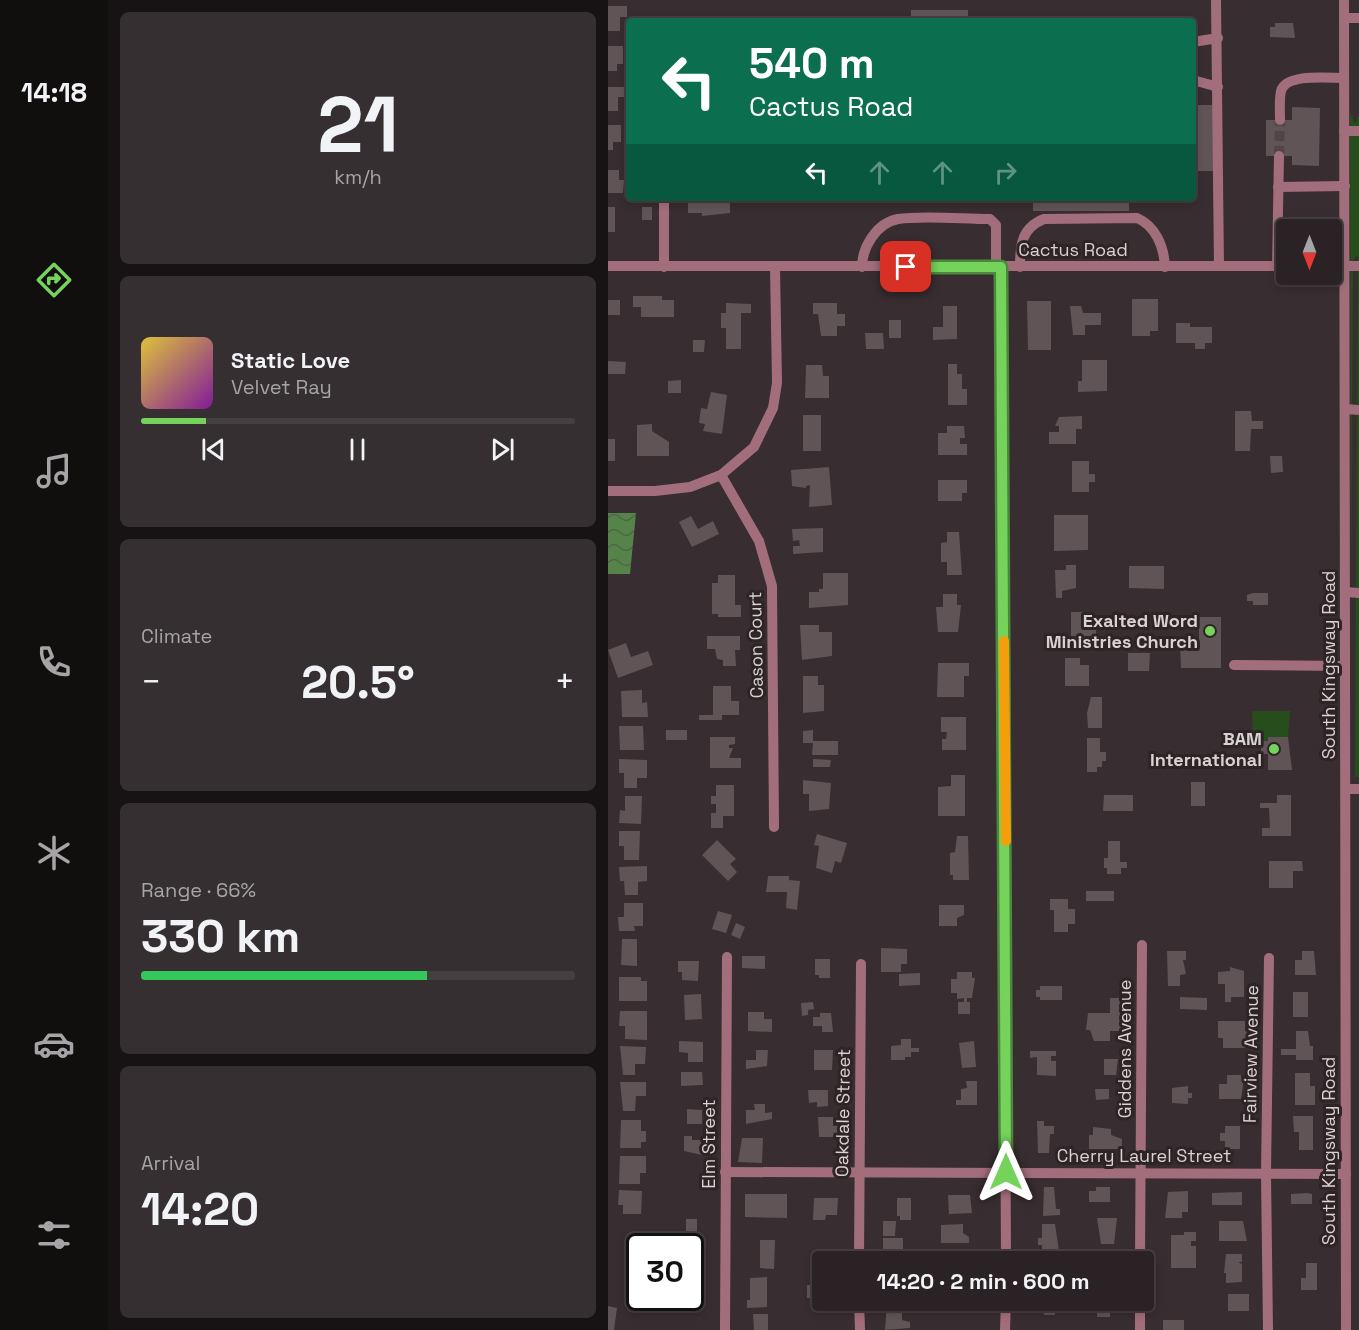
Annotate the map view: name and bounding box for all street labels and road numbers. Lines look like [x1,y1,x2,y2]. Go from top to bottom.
street label: Cactus Road [1018,238,1128,261]
street label: South Kingsway Road [1317,571,1340,759]
street label: Cason Court [743,591,768,699]
street label: Giddens Avenue [1113,980,1136,1118]
street label: Fairview Avenue [1238,985,1263,1123]
street label: Oakdale Street [830,1049,855,1177]
street label: South Kingsway Road [1317,1057,1340,1245]
street label: Elm Street [697,1099,720,1189]
street label: Cherry Laurel Street [1057,1144,1231,1167]

